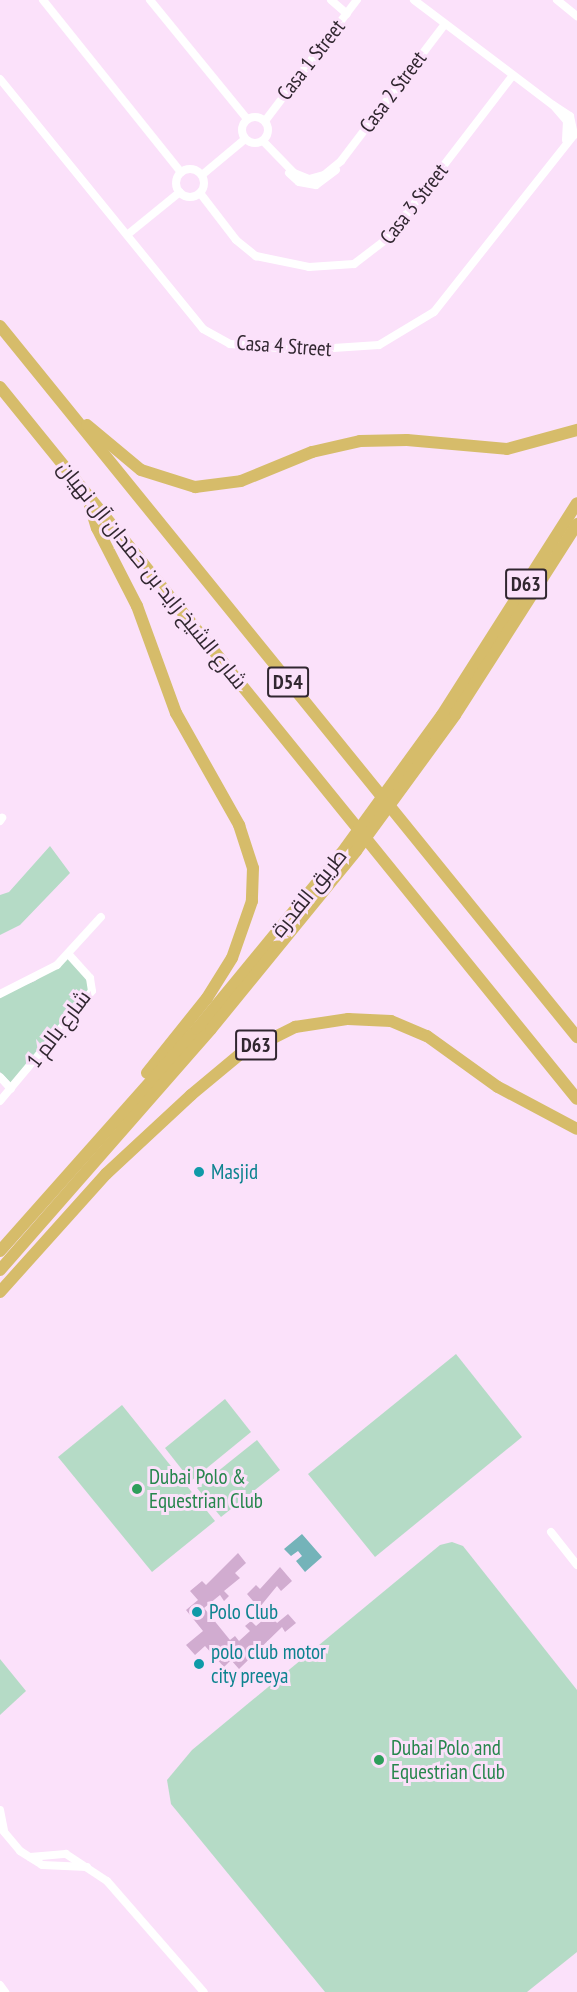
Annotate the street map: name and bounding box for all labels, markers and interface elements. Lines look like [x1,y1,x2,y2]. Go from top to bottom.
street label: Casa 1 Street [272,15,350,105]
street label: Casa 2 Street [354,46,432,138]
street label: Casa 3 Street [375,159,453,249]
street label: Casa 4 Street [236,330,332,362]
street label: شارع الشيخ زايد بن حمدان آل نهيان [52,456,252,694]
road number: D63 [505,567,547,601]
road number: D54 [267,665,309,699]
street label: طريق القدرة [266,844,352,942]
street label: شارع بالم 1 [22,985,96,1073]
road number: D63 [235,1028,277,1062]
place label: Masjid [211,1159,258,1185]
marker: Masjid [192,1165,206,1179]
place label: Dubai Polo & Equestrian Club [149,1464,263,1514]
marker: Dubai Polo & Equestrian Club [130,1482,144,1496]
place label: Polo Club [209,1599,278,1625]
marker: Polo Club [190,1605,204,1619]
place label: polo club motor city preeya [211,1639,326,1689]
marker: polo club motor city preeya [192,1657,206,1671]
place label: Dubai Polo and Equestrian Club [391,1735,505,1785]
marker: Dubai Polo and Equestrian Club [372,1753,386,1767]

